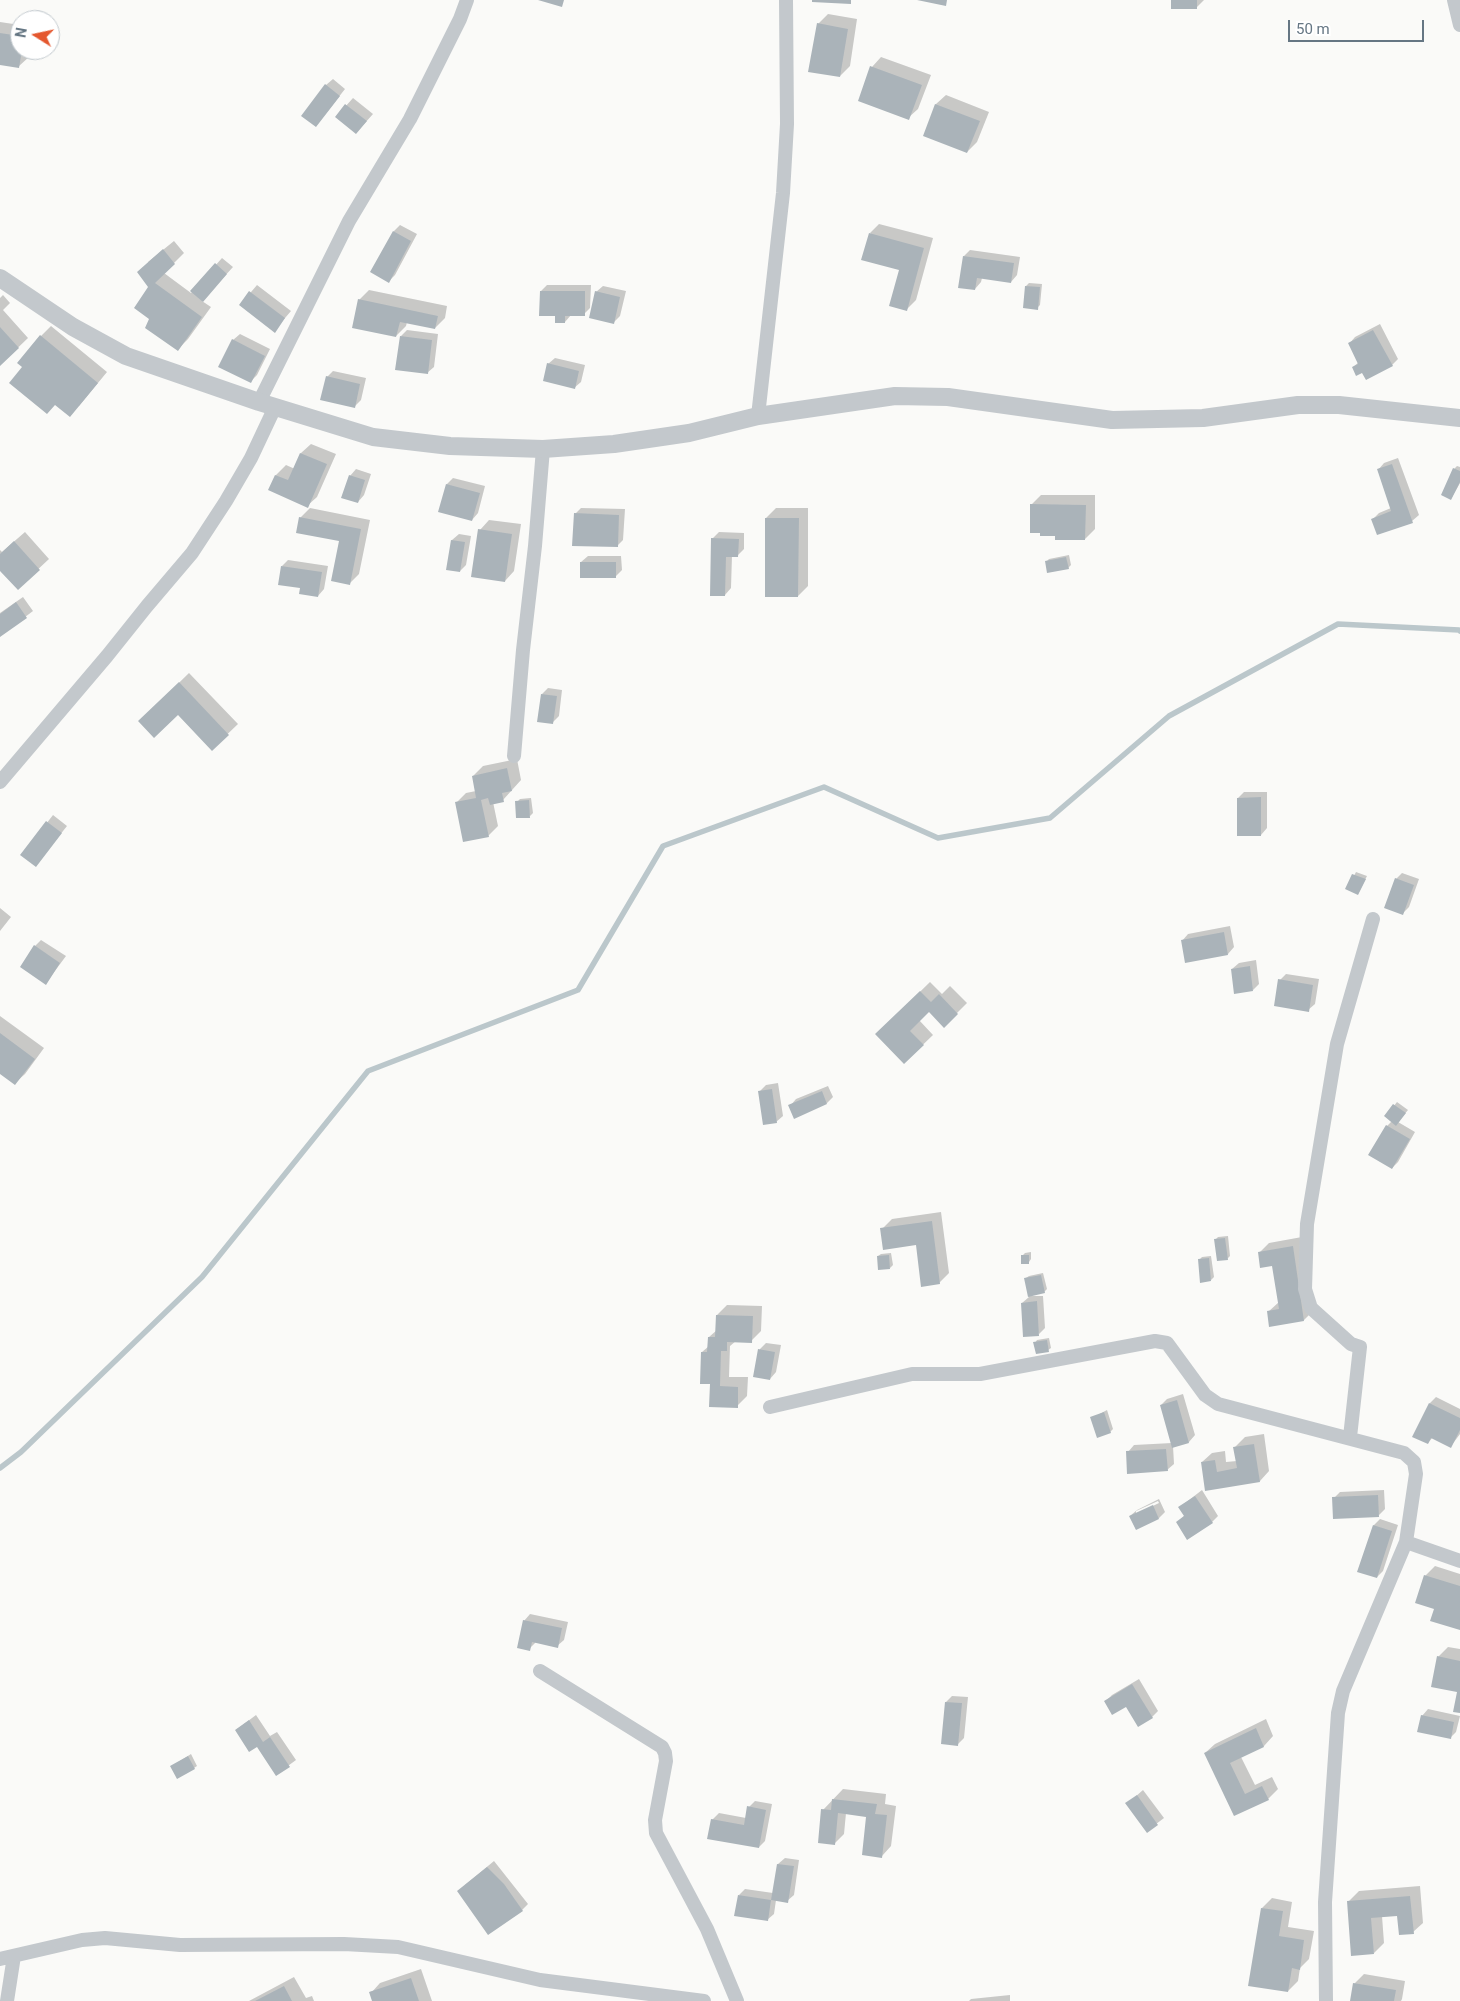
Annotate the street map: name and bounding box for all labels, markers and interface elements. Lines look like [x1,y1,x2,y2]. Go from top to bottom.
north arrow [10,10,60,60]
scale bar [1290,10,1426,42]
text: 50 m [1296,20,1330,38]
text: N [12,26,30,39]

